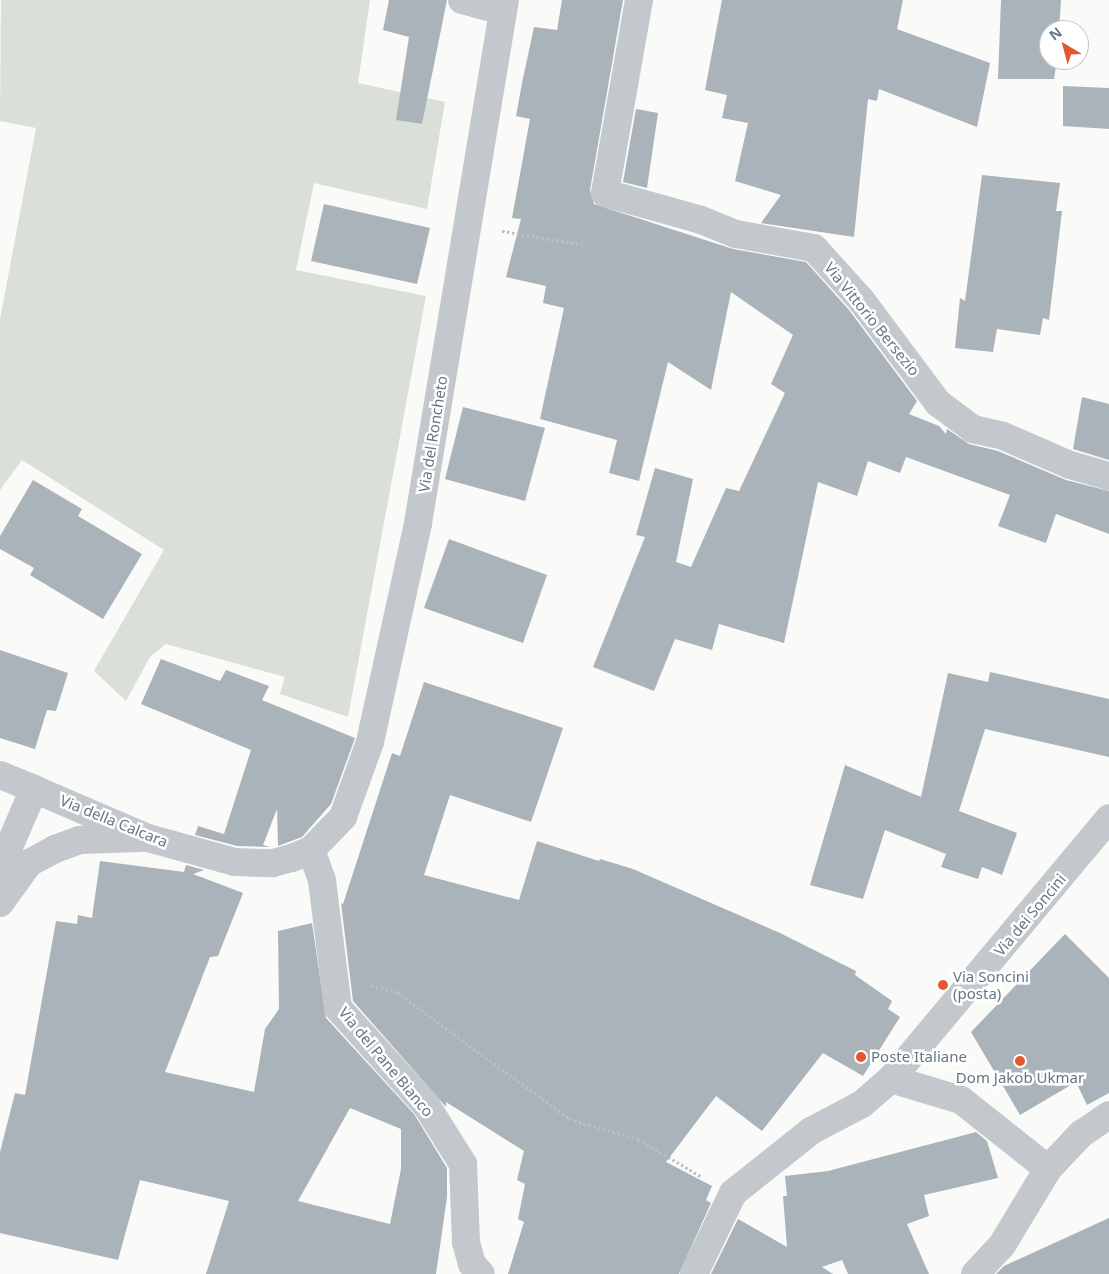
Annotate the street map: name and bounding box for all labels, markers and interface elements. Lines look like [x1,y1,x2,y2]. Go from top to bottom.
north arrow [1039,20,1089,70]
text: N [1045,22,1066,44]
street label: Via Vittorio Bersezio [821,259,923,379]
street label: Via del Roncheto [415,374,451,494]
street label: Via della Calcara [57,791,171,851]
street label: Via dei Soncini [991,870,1069,960]
place label: Via Soncini (posta) [953,967,1029,1002]
marker: Via Soncini (posta) [937,979,949,991]
street label: Via del Pane Bianco [335,1004,437,1120]
place label: Poste Italiane [871,1048,967,1066]
marker: Poste Italiane [855,1051,867,1063]
marker: Dom Jakob Ukmar [1014,1055,1026,1067]
place label: Dom Jakob Ukmar [956,1069,1084,1087]

